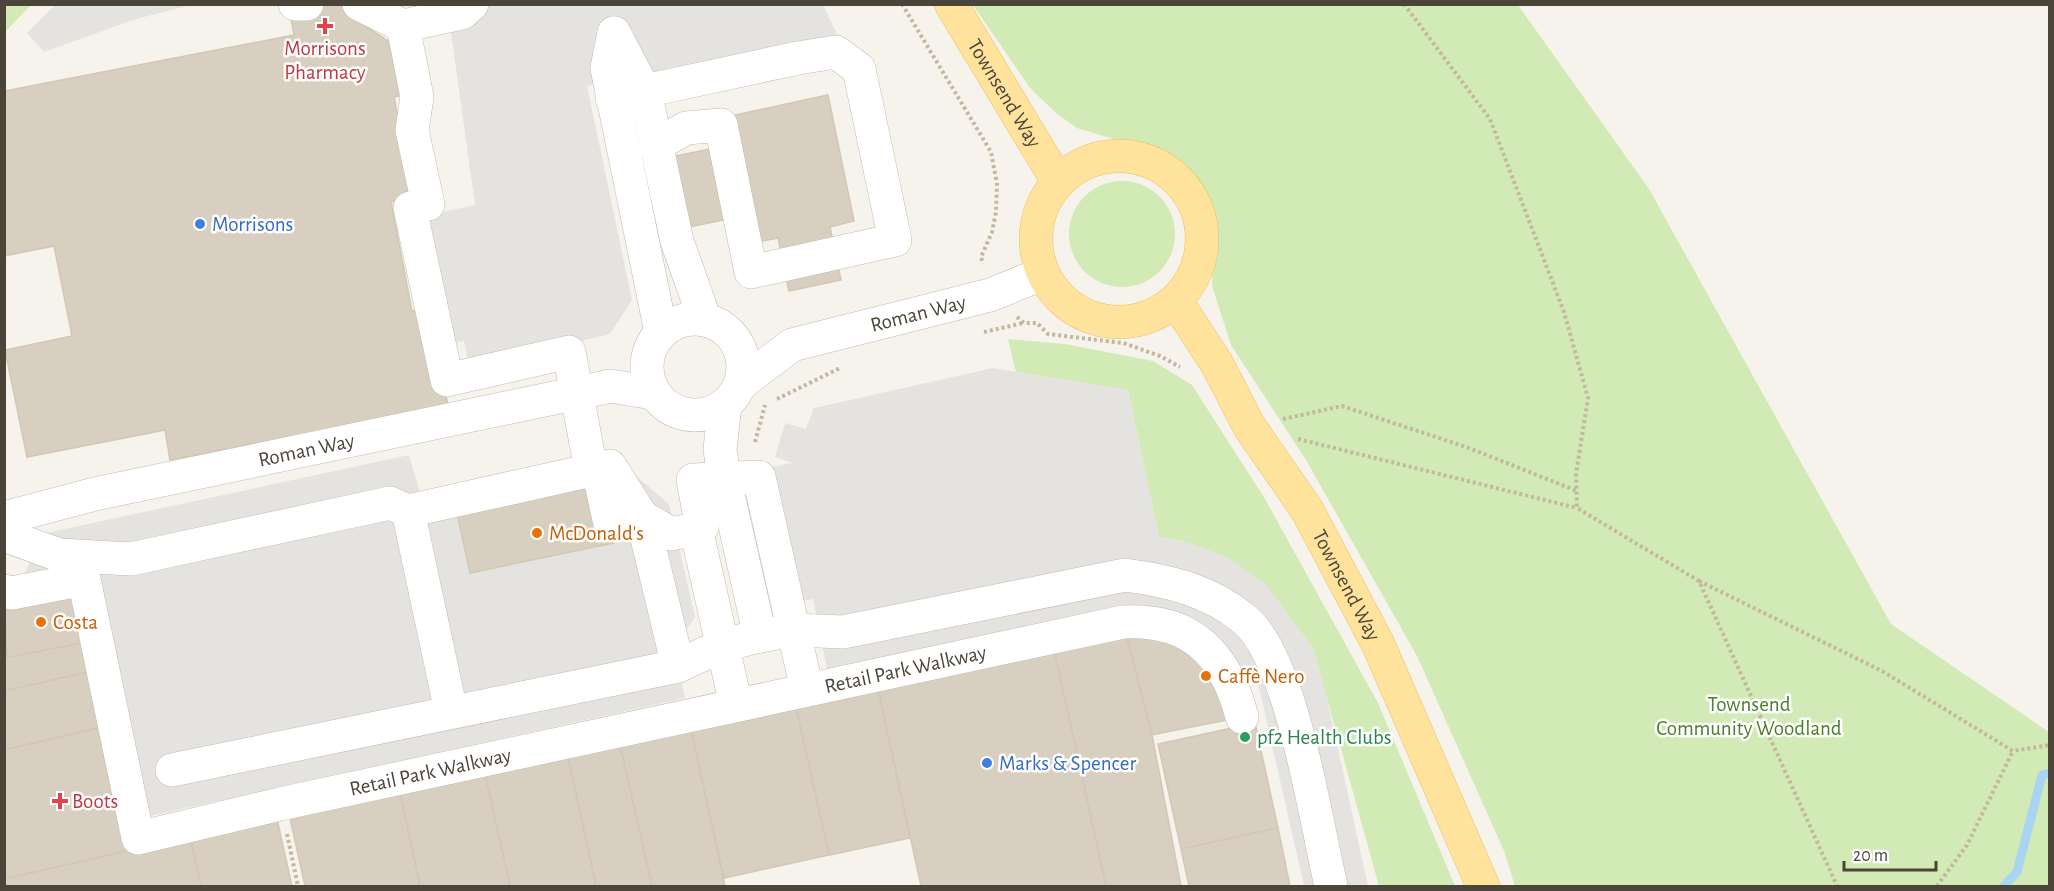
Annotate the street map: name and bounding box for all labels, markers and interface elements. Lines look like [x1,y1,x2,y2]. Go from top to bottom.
marker: Morrisons Pharmacy [318,19,332,33]
street label: Townsend Way [964,35,1045,151]
place label: Morrisons Pharmacy [284,38,366,83]
place label: Morrisons [212,214,293,235]
marker: Morrisons [193,217,207,231]
street label: Roman Way [868,292,968,336]
street label: Roman Way [256,430,356,471]
place label: McDonald's [549,523,644,544]
marker: McDonald's [530,526,544,540]
street label: Townsend Way [1308,526,1384,644]
place label: Costa [53,612,98,633]
marker: Costa [34,615,48,629]
street label: Retail Park Walkway [823,642,988,697]
place label: Caffè Nero [1218,666,1305,687]
marker: Caffè Nero [1199,669,1213,683]
park label: Townsend Community Woodland [1656,694,1842,739]
place label: pf2 Health Clubs [1257,727,1392,748]
marker: pf2 Health Clubs [1238,730,1252,744]
street label: Retail Park Walkway [348,744,513,800]
place label: Marks & Spencer [999,753,1136,774]
marker: Marks & Spencer [980,756,994,770]
place label: Boots [72,791,118,812]
marker: Boots [53,794,67,808]
scale bar [1844,834,1936,872]
text: 20 m [1853,847,1888,865]

